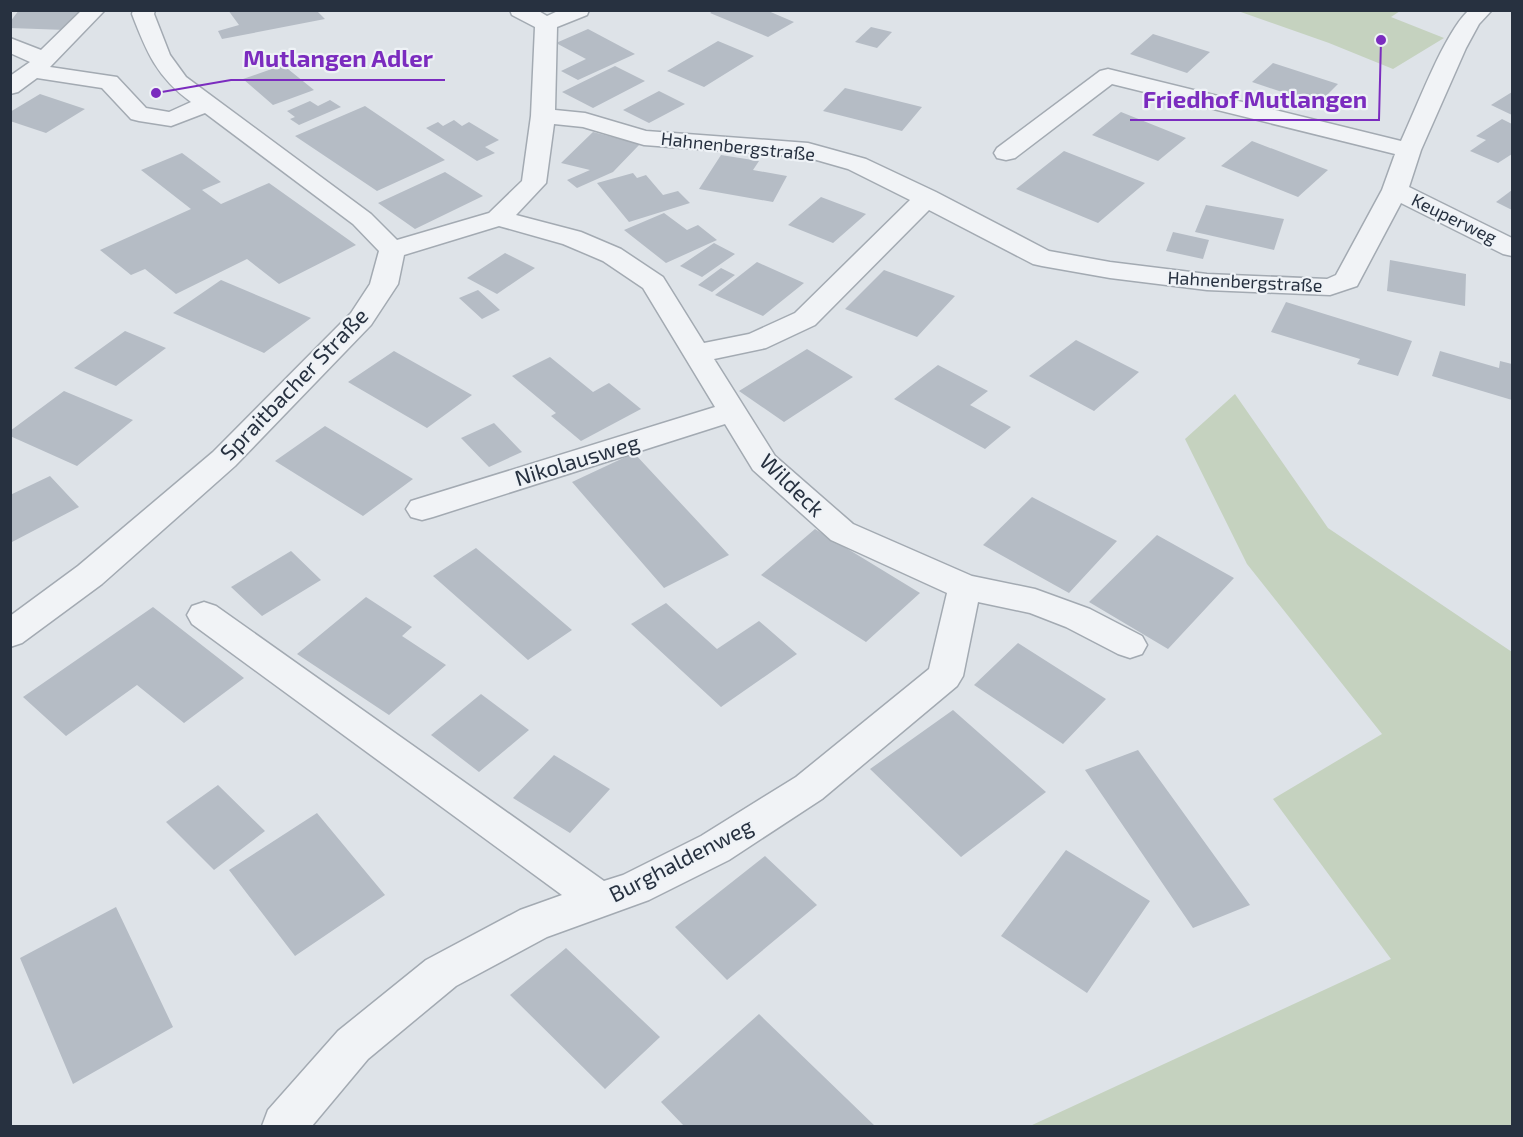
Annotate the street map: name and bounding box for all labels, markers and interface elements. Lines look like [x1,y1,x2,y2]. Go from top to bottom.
callout: Mutlangen Adler [231,38,445,80]
text: Mutlangen Adler [243,43,434,72]
callout: Friedhof Mutlangen [1130,78,1379,120]
text: Friedhof Mutlangen [1143,84,1367,113]
street label: Hahnenbergstraße [660,127,816,165]
street label: Keuperweg [1408,188,1501,248]
street label: Hahnenbergstraße [1167,266,1323,296]
street label: Spraitbacher Straße [214,302,373,465]
street label: Nikolausweg [511,428,642,490]
street label: Wildeck [755,447,830,521]
street label: Burghaldenweg [604,812,757,907]

